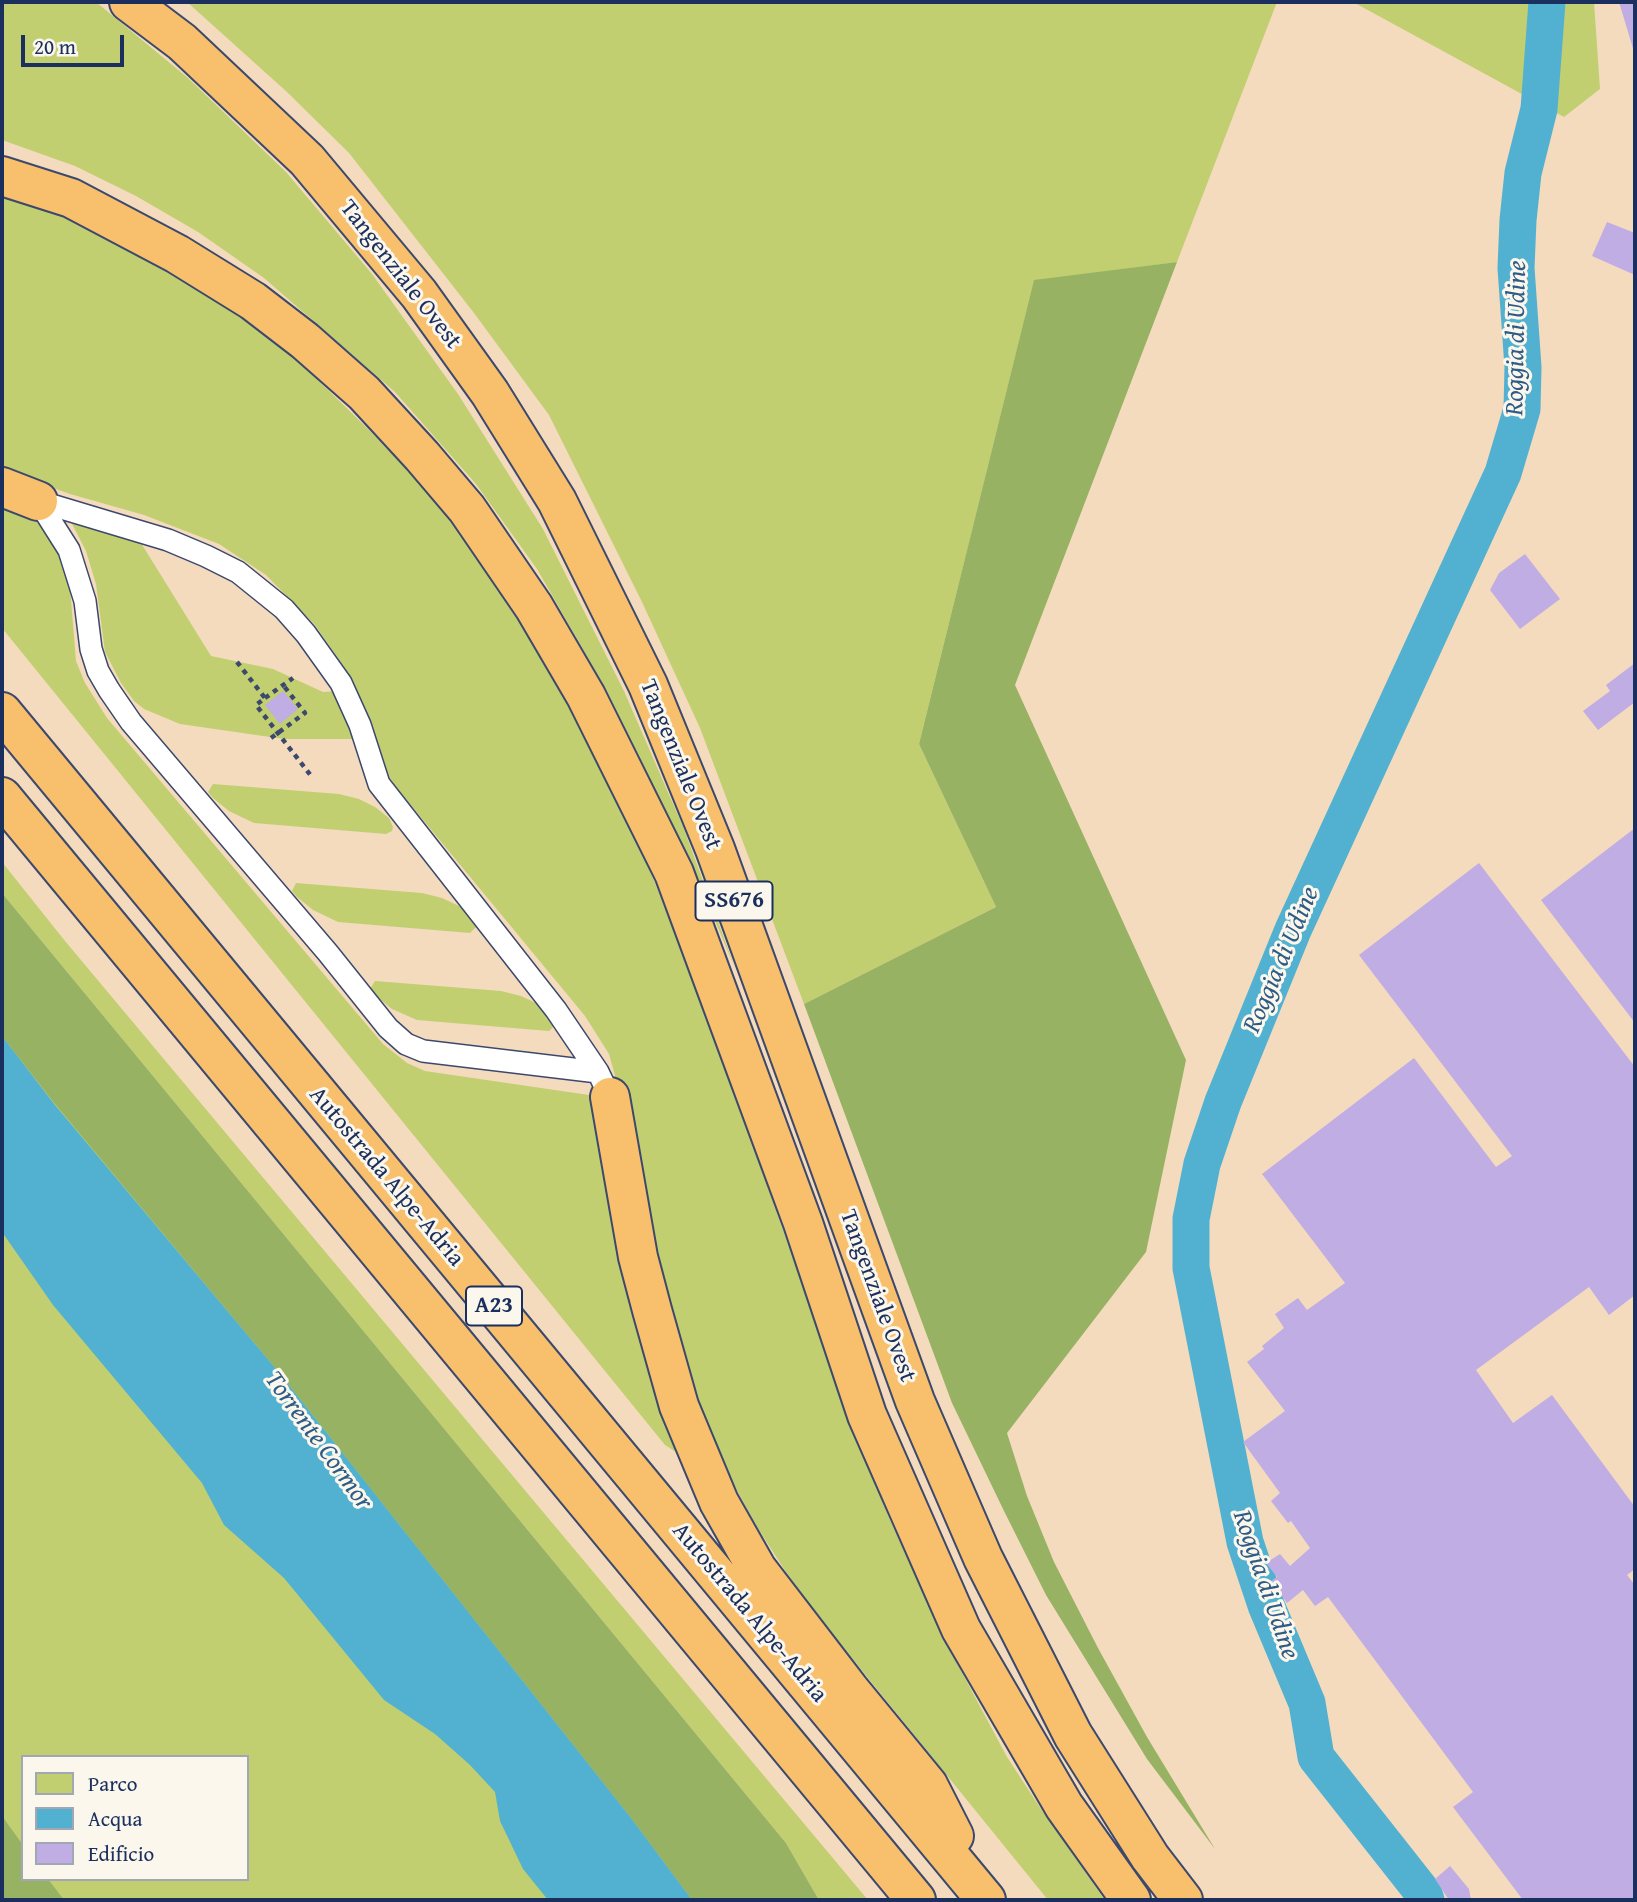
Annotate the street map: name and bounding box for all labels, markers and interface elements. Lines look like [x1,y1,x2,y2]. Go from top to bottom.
scale bar [24,21,128,65]
text: 20 m [34,31,76,62]
street label: Tangenziale Ovest [333,195,467,355]
water label: Roggia di Udine [1500,260,1534,416]
street label: Tangenziale Ovest [633,676,727,854]
road number: SS676 [696,882,772,920]
water label: Roggia di Udine [1237,882,1327,1038]
street label: Autostrada Alpe-Adria [302,1081,470,1273]
street label: Tangenziale Ovest [832,1206,922,1386]
road number: A23 [466,1287,522,1326]
water label: Torrente Cormor [257,1366,379,1516]
water label: Roggia di Udine [1225,1506,1305,1664]
street label: Autostrada Alpe-Adria [665,1517,833,1709]
legend [21,1755,248,1881]
text: Parco [88,1768,138,1799]
text: Acqua [88,1803,142,1834]
text: Edificio [88,1838,154,1869]

